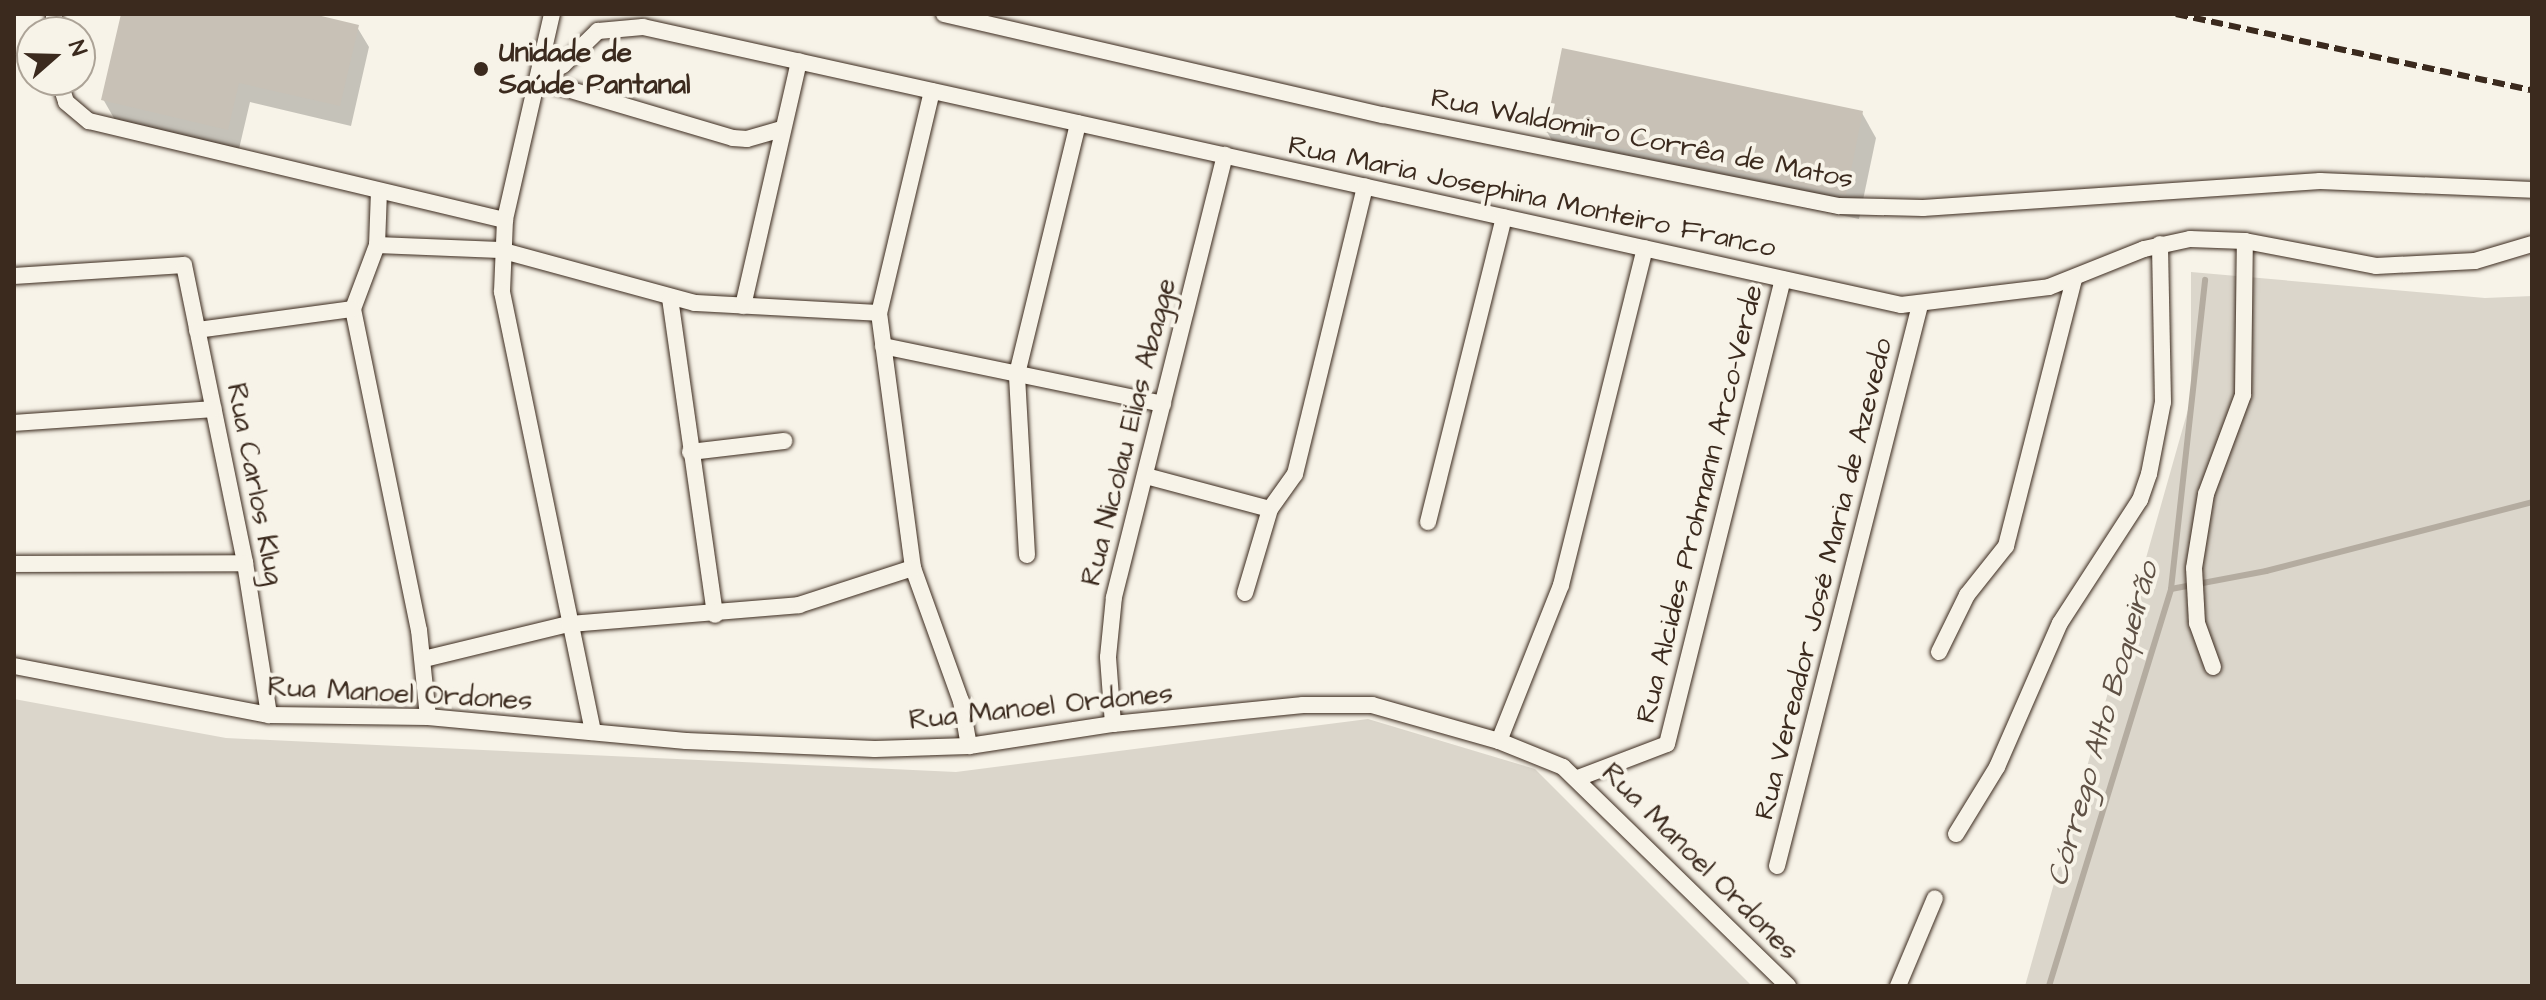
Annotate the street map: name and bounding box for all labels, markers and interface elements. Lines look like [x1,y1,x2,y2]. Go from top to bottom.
north arrow [16,16,96,96]
place label: Unidade de Saúde Pantanal [499,36,690,102]
text: N [60,37,94,60]
marker: Unidade de Saúde Pantanal [470,58,492,80]
street label: Rua Waldomiro Corrêa de Matos [1428,82,1856,196]
street label: Rua Maria Josephina Monteiro Franco [1285,129,1779,265]
street label: Rua Nicolau Elias Abagge [1075,275,1183,589]
street label: Rua Alcides Prohmann Arco-Verde [1629,282,1771,726]
street label: Rua Vereador José Maria de Azevedo [1748,335,1900,823]
street label: Rua Carlos Klug [219,380,291,588]
water label: Córrego Alto Boqueirão [2040,558,2166,890]
street label: Rua Manoel Ordones [267,670,533,718]
street label: Rua Manoel Ordones [907,676,1175,738]
street label: Rua Manoel Ordones [1594,756,1806,968]

